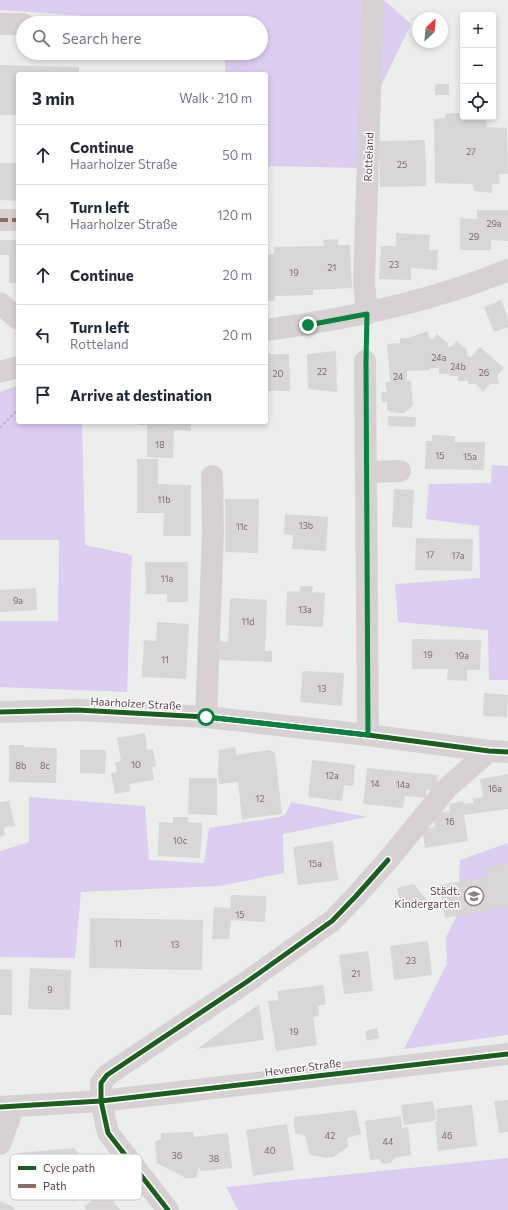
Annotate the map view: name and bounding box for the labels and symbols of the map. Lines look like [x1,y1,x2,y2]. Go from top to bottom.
north arrow [412,12,448,48]
street label: Rotteland [361,132,375,182]
house number: 27 [466,146,476,157]
house number: 25 [397,159,407,170]
house number: 29a [486,218,502,229]
house number: 29 [469,231,479,242]
house number: 23 [389,259,399,270]
house number: 21 [328,262,336,273]
house number: 19 [289,267,299,278]
route end [299,316,317,334]
house number: 24a [432,352,447,363]
house number: 24b [450,361,466,372]
house number: 22 [317,366,327,377]
house number: 26 [479,367,489,378]
house number: 20 [273,368,284,379]
house number: 24 [393,371,404,382]
house number: 18 [155,439,165,450]
house number: 15 [435,450,445,461]
house number: 15a [463,451,477,462]
house number: 11b [157,494,171,505]
house number: 13b [299,520,313,531]
house number: 11c [236,521,249,532]
house number: 17 [426,549,435,560]
house number: 17a [451,550,465,561]
house number: 11a [161,573,173,584]
house number: 9a [13,595,23,606]
house number: 13a [298,604,312,615]
house number: 11d [242,616,254,627]
house number: 19 [423,649,433,660]
house number: 19a [455,650,469,661]
house number: 11 [161,654,169,665]
house number: 13 [318,683,326,694]
street label: Haarholzer Straße [90,694,182,712]
route start [197,708,215,726]
house number: 10 [131,759,141,770]
house number: 8b [16,760,26,771]
house number: 8c [40,760,51,771]
house number: 12a [325,770,339,781]
house number: 14 [370,778,380,789]
house number: 14a [396,779,410,790]
house number: 16a [488,783,502,794]
house number: 12 [256,793,264,804]
house number: 16 [445,816,455,827]
house number: 10c [173,835,188,846]
house number: 15a [308,858,322,869]
place label: Städt. Kindergarten [394,884,460,910]
school or university icon: Städt. Kindergarten [463,885,485,907]
house number: 15 [235,909,245,920]
house number: 11 [114,938,122,949]
house number: 13 [171,939,179,950]
house number: 23 [406,955,416,966]
house number: 21 [352,968,360,979]
house number: 9 [47,984,53,995]
house number: 19 [289,1026,299,1037]
street label: Hevener Straße [264,1056,342,1078]
house number: 42 [325,1130,335,1141]
house number: 46 [442,1130,452,1141]
house number: 44 [383,1136,394,1147]
house number: 40 [264,1145,276,1156]
house number: 36 [172,1150,182,1161]
house number: 38 [209,1153,219,1164]
legend [10,1154,142,1200]
text: Cycle path [43,1161,95,1174]
text: Path [43,1179,66,1192]

